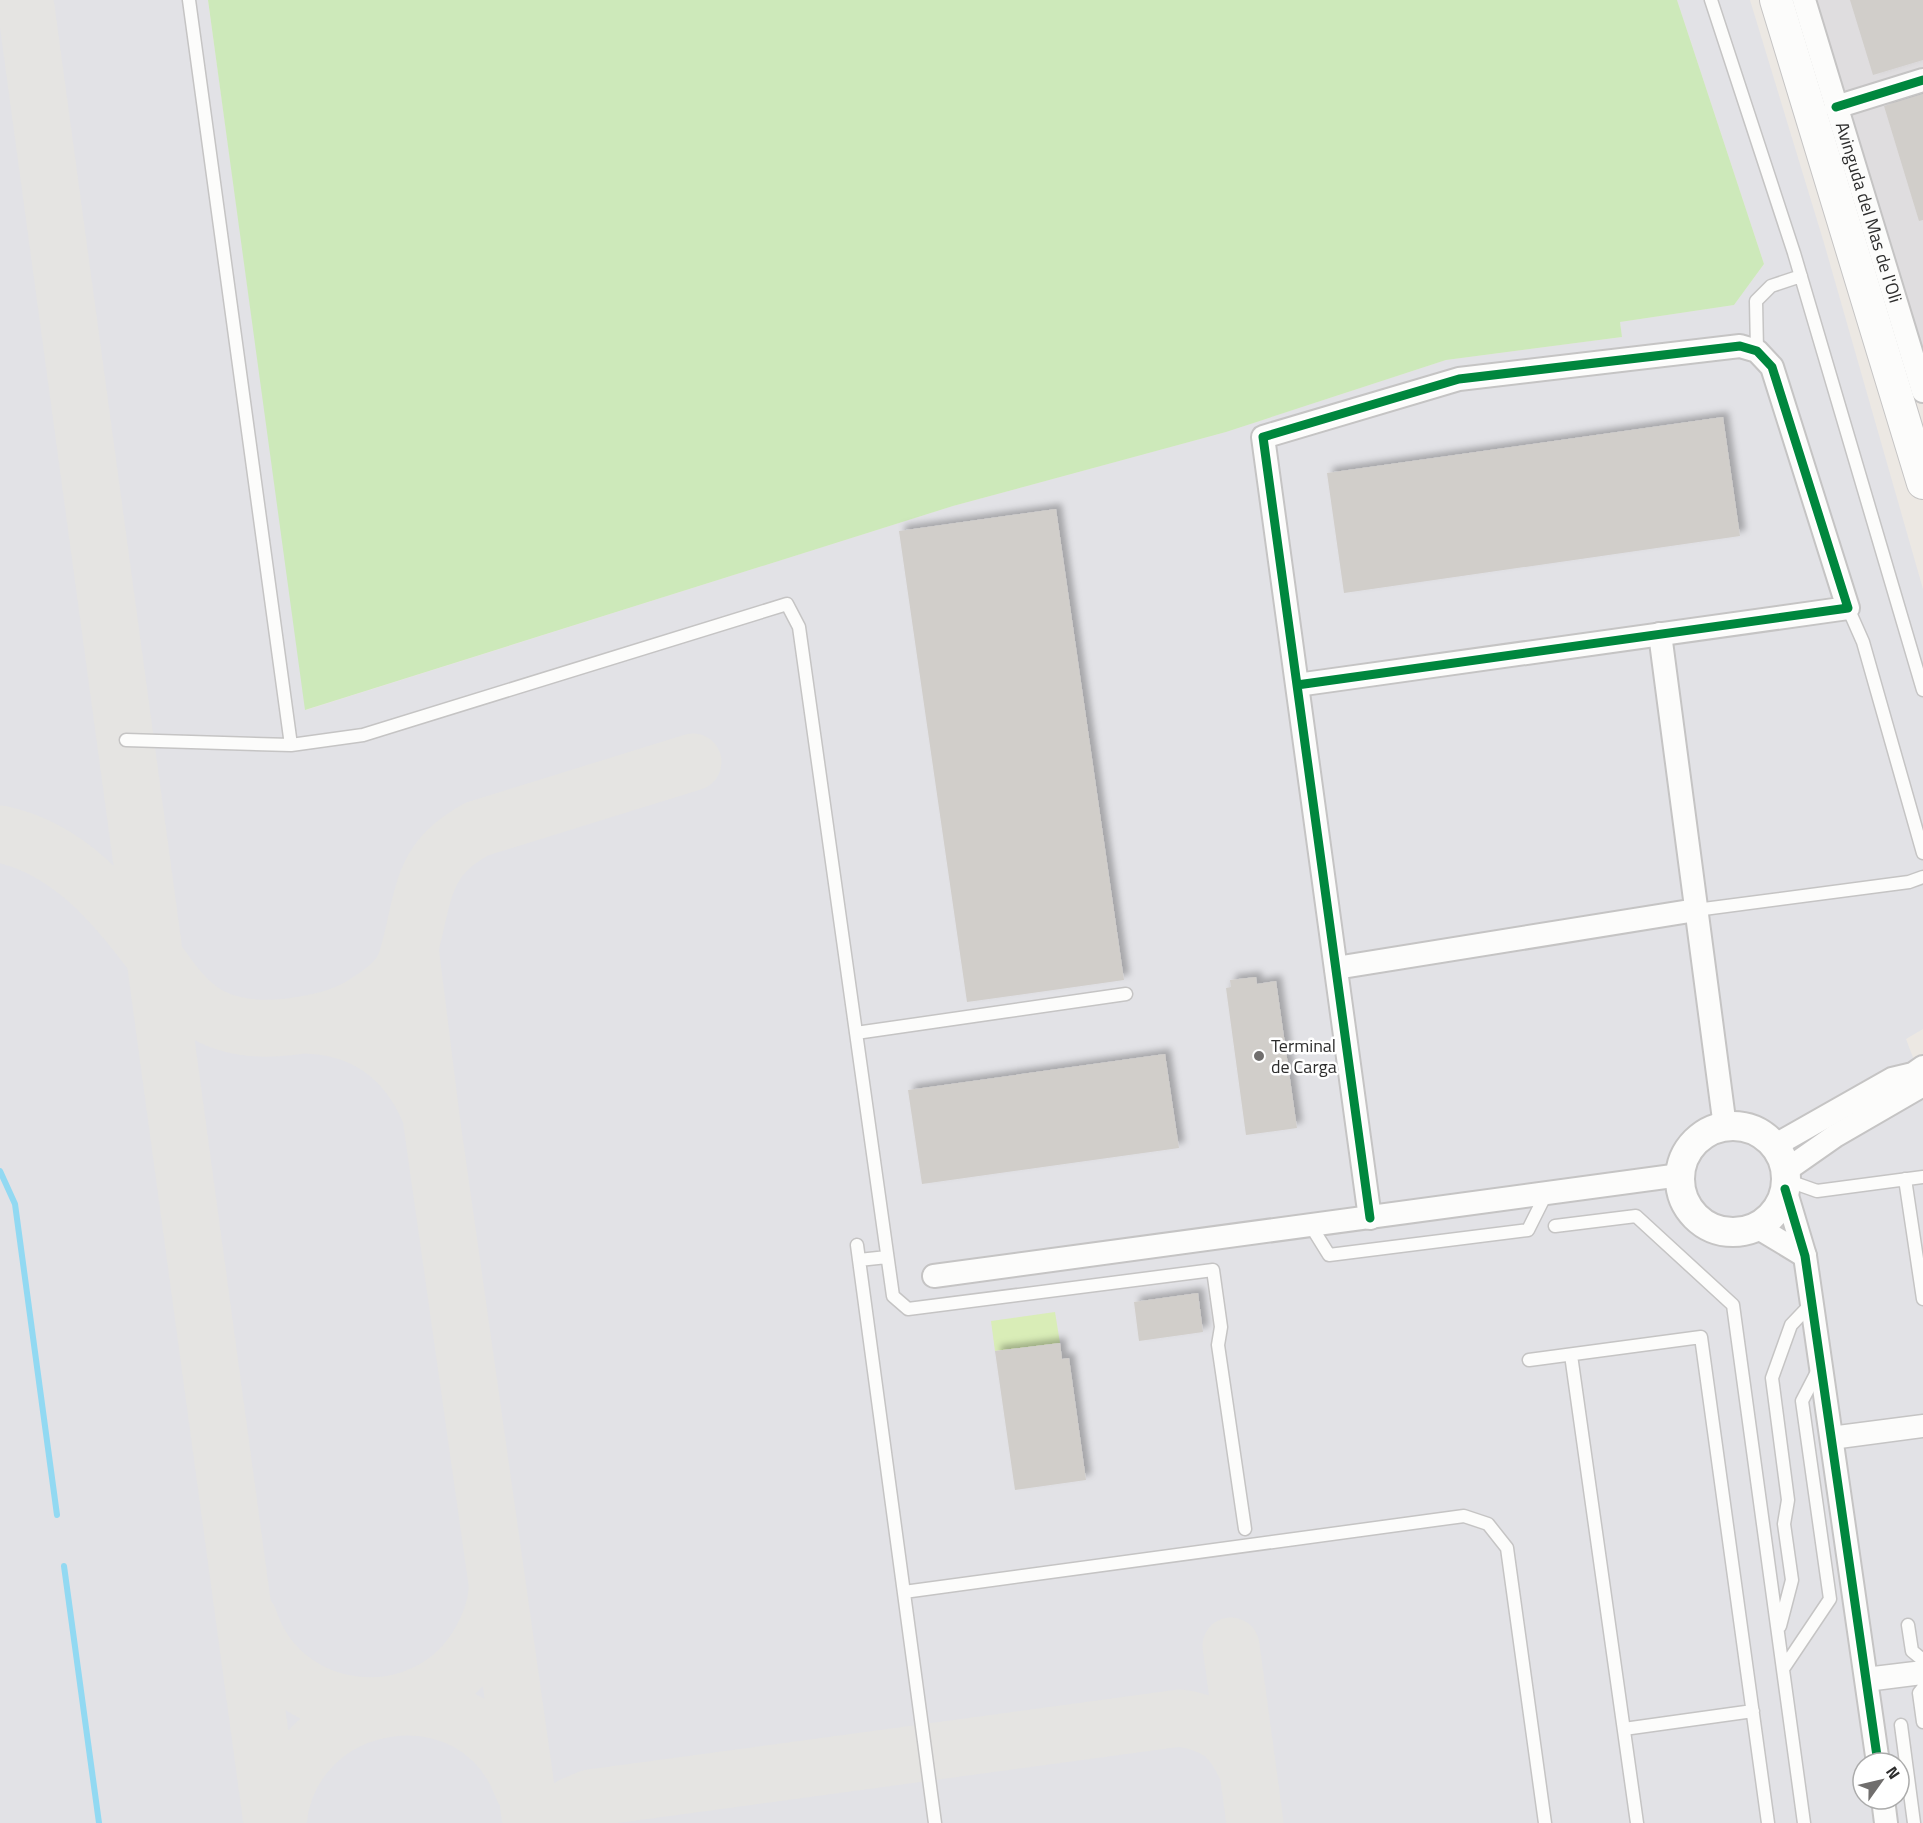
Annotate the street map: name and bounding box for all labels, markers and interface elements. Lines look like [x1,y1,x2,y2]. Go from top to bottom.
street label: Avinguda del Mas de l'Oli [1829,118,1909,306]
place label: Terminal de Carga [1271,1032,1337,1080]
marker: Terminal de Carga [1252,1049,1266,1063]
north arrow [1851,1751,1911,1811]
text: N [1880,1761,1906,1784]

